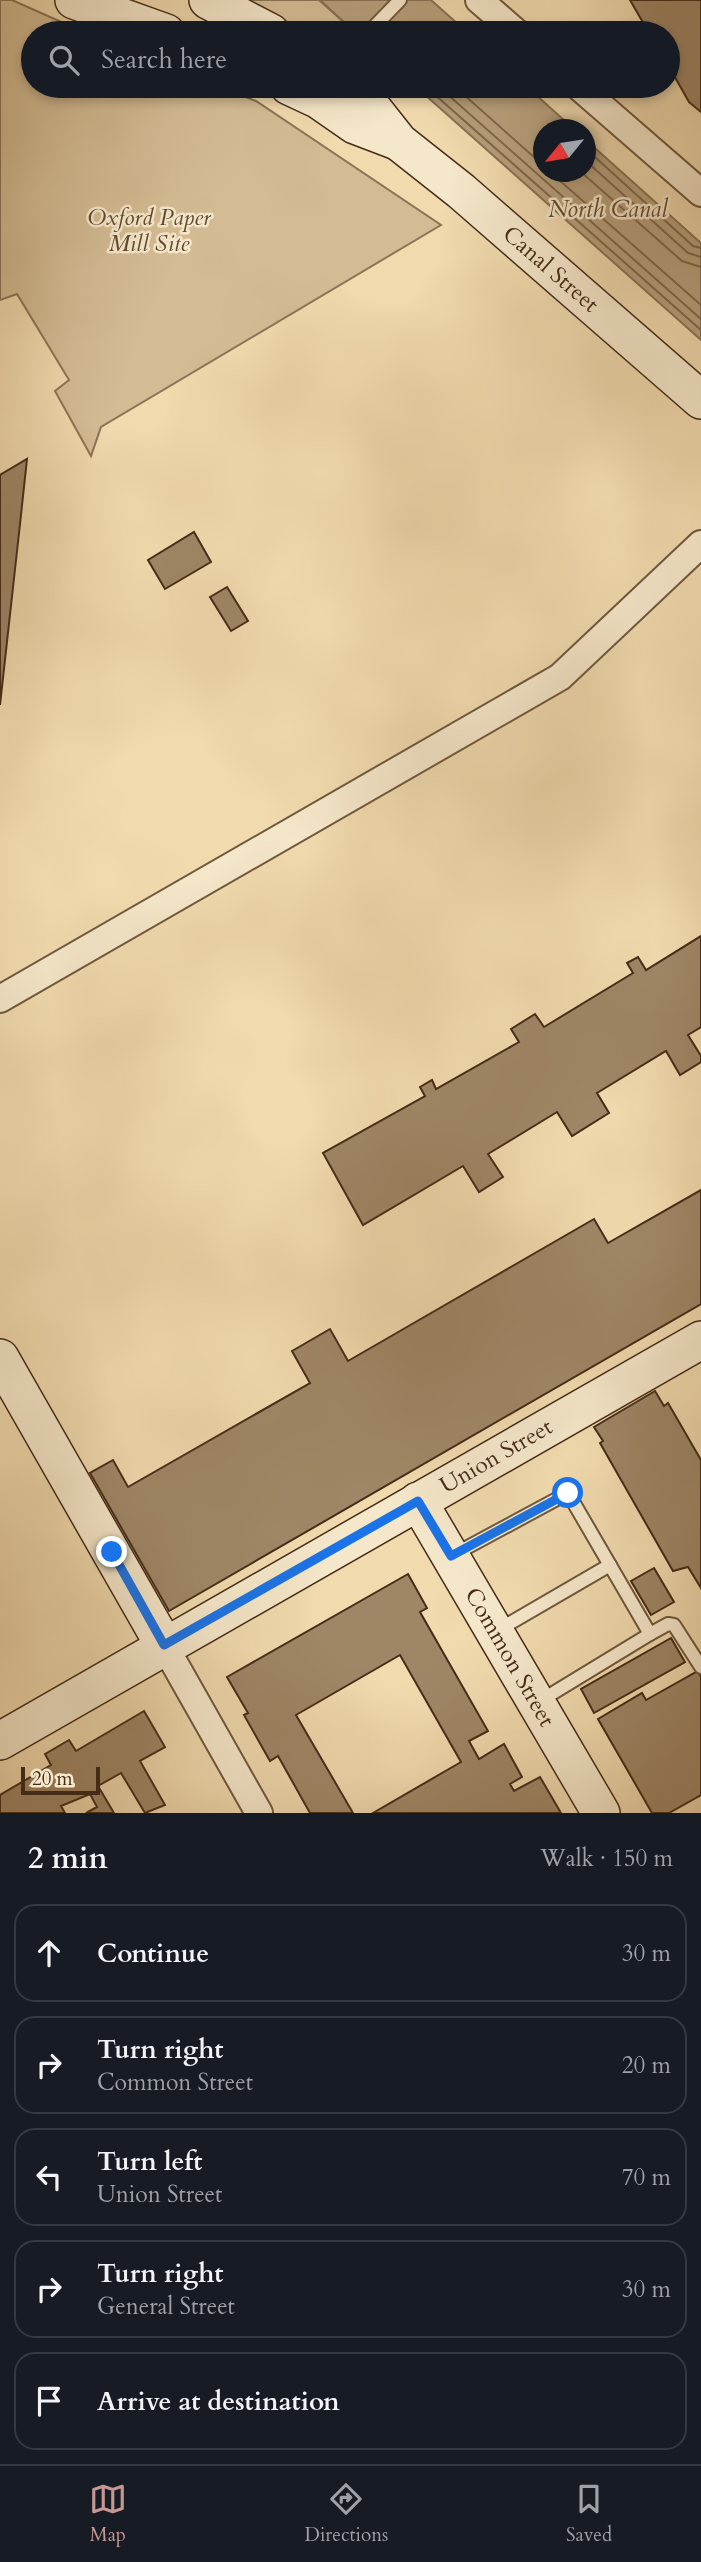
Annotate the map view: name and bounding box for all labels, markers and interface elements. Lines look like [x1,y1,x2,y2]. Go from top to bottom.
search box [21,21,680,98]
icon: search [45,41,83,79]
text: Search here [101,42,227,77]
north arrow [533,119,596,182]
water label: North Canal [548,193,669,226]
park label: Oxford Paper Mill Site [87,202,212,259]
street label: Canal Street [496,219,606,319]
street label: Union Street [434,1411,558,1501]
route start [552,1477,583,1508]
route end [96,1536,127,1567]
street label: Common Street [458,1582,562,1732]
scale bar [21,1764,100,1796]
text: 20 m [32,1766,73,1792]
text: 2 min [28,1838,108,1879]
text: Walk · 150 m [540,1843,673,1874]
icon: ahead [30,1934,68,1972]
text: Continue [97,1936,209,1971]
text: 30 m [622,1938,671,1969]
text: Turn right [97,2032,224,2067]
icon: right [30,2046,68,2084]
text: 20 m [622,2050,671,2081]
text: Common Street [97,2067,253,2098]
text: Turn left [97,2144,202,2179]
icon: left [30,2158,68,2196]
text: 70 m [622,2162,671,2193]
text: Union Street [97,2179,222,2210]
text: Turn right [97,2256,224,2291]
icon: right [30,2270,68,2308]
text: 30 m [622,2274,671,2305]
text: General Street [97,2291,235,2322]
icon: arrive [30,2382,68,2420]
text: Arrive at destination [97,2384,340,2419]
tab: Map [89,2480,127,2548]
tab: Directions [305,2480,388,2548]
tab: Saved [566,2480,612,2548]

